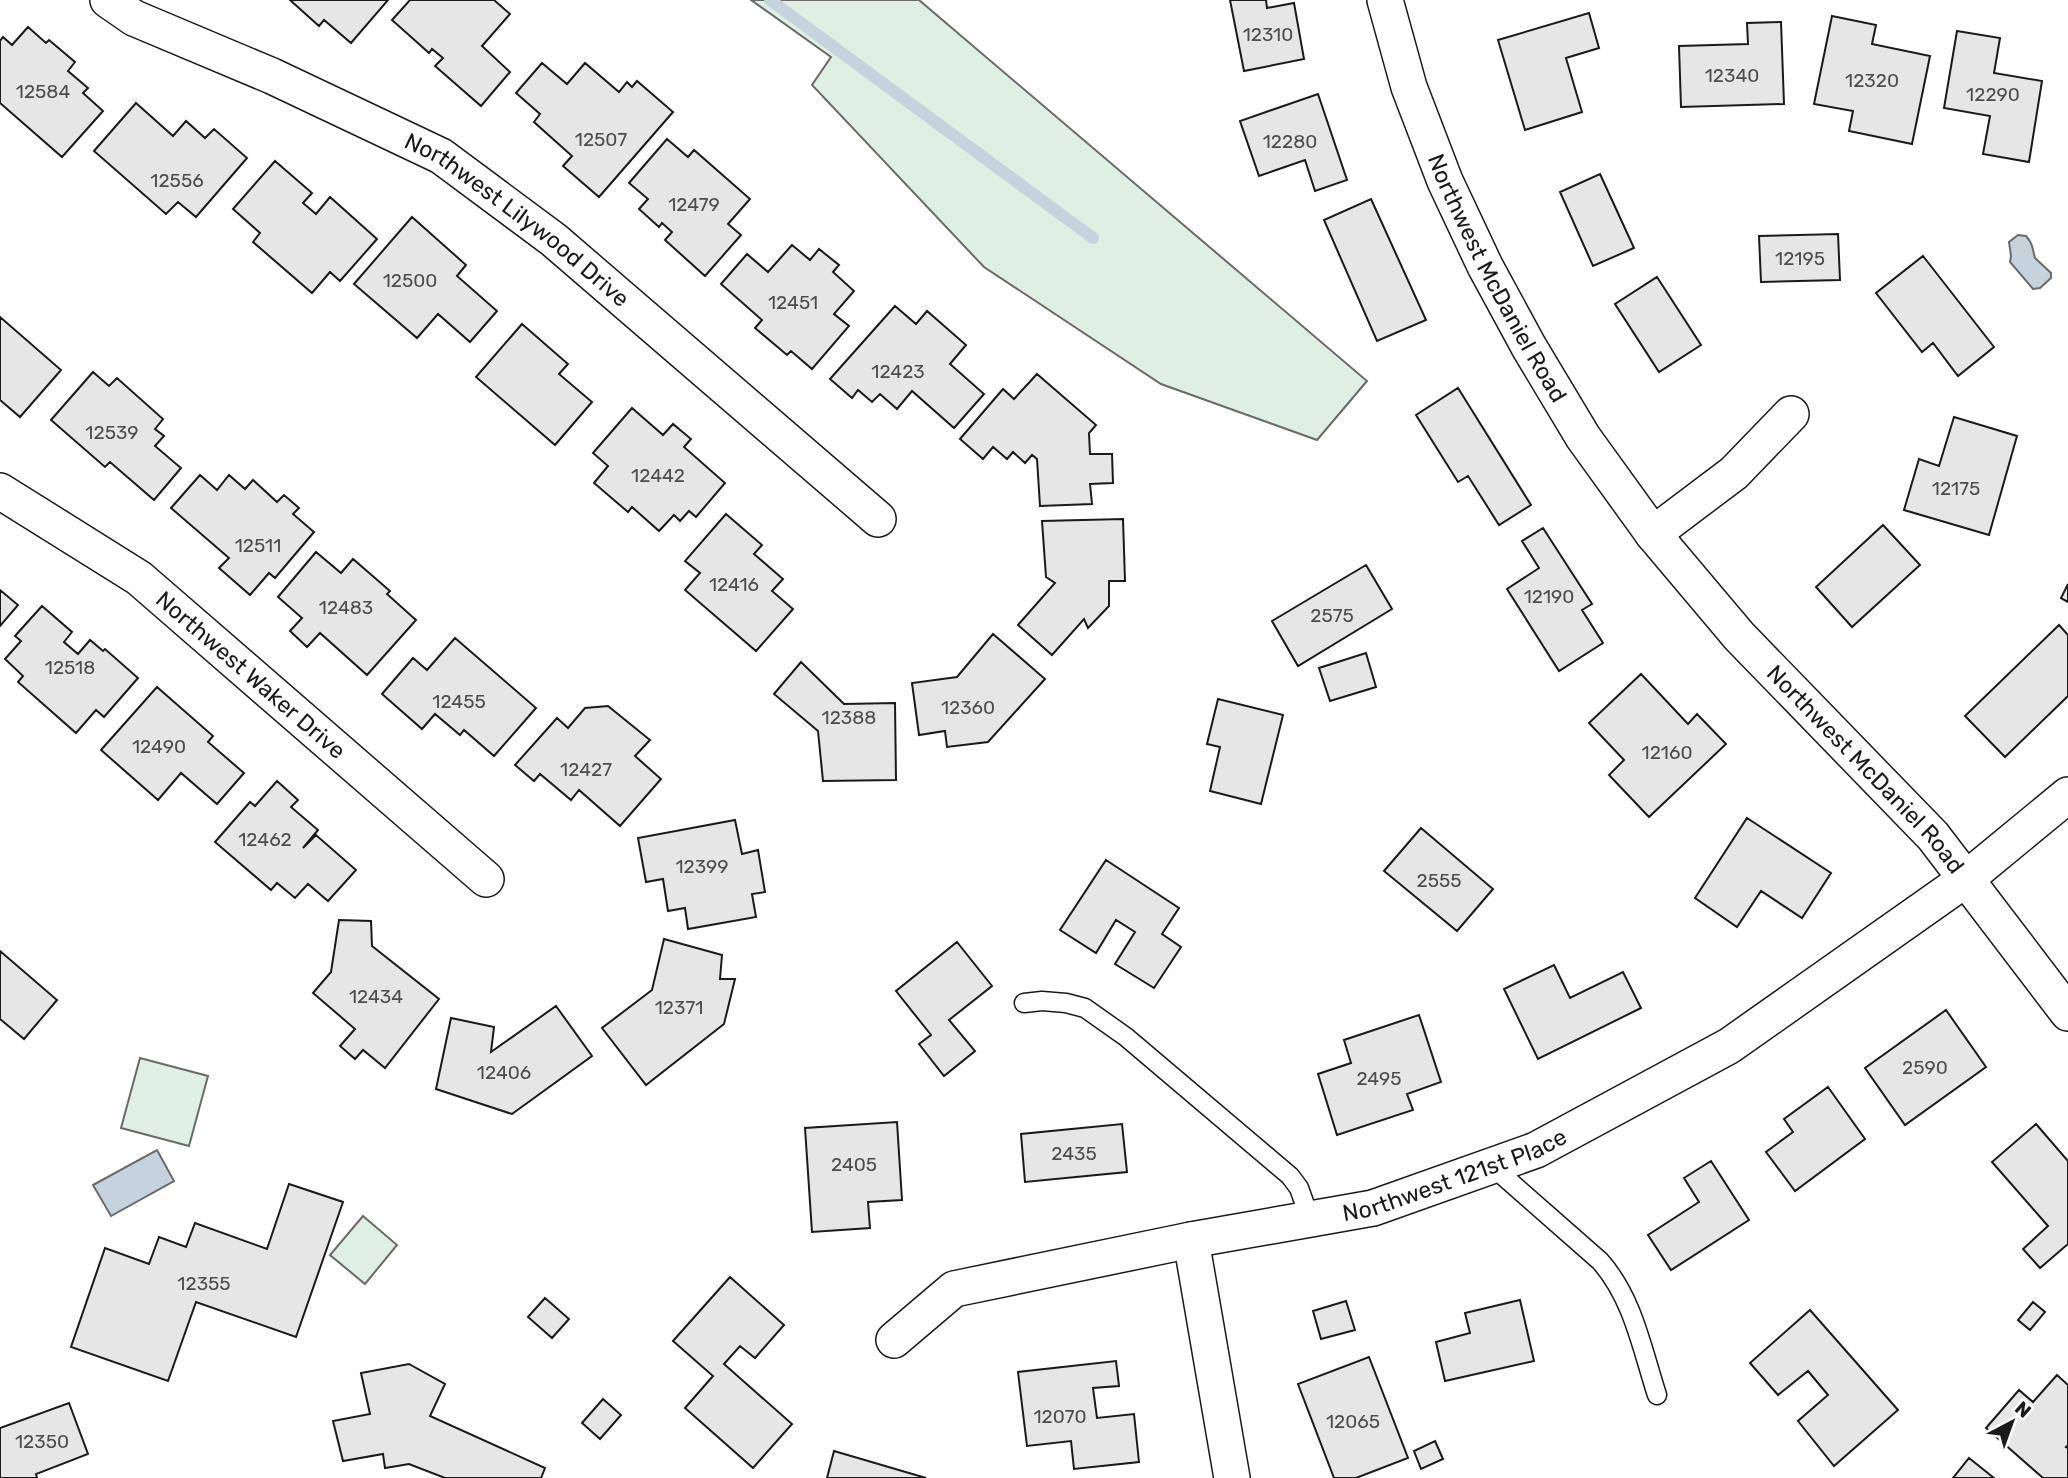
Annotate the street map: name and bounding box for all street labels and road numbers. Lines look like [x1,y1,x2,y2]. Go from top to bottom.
street label: Northwest Lilywood Drive [400,127,635,313]
street label: Northwest McDaniel Road [1422,150,1573,407]
street label: Northwest Waker Drive [150,585,351,765]
street label: Northwest McDaniel Road [1761,659,1970,879]
street label: Northwest 121st Place [1340,1122,1571,1227]

